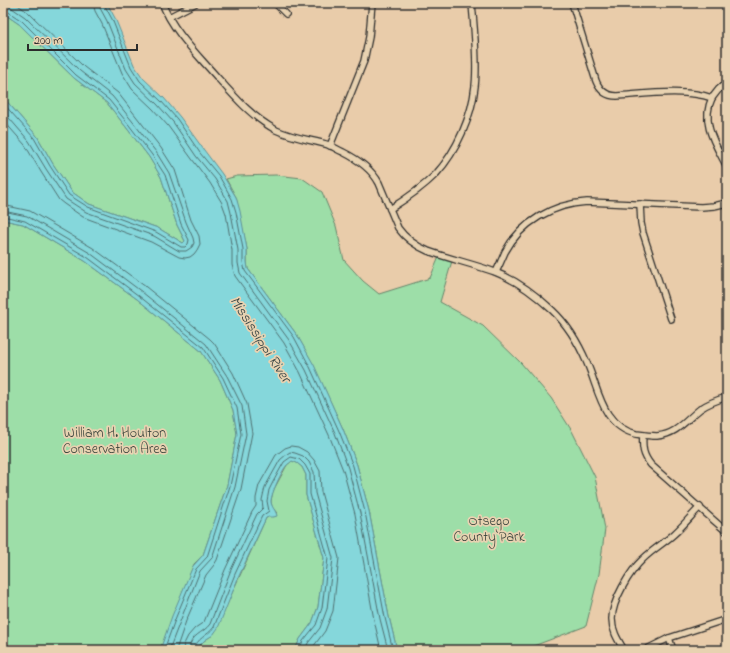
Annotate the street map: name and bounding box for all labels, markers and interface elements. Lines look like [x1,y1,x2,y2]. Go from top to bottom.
scale bar [28,26,137,52]
text: 200 m [34,32,63,50]
water label: Mississippi River [224,292,298,389]
park label: William H. Houlton Conservation Area [63,423,167,460]
park label: Otsego County Park [453,511,525,549]

